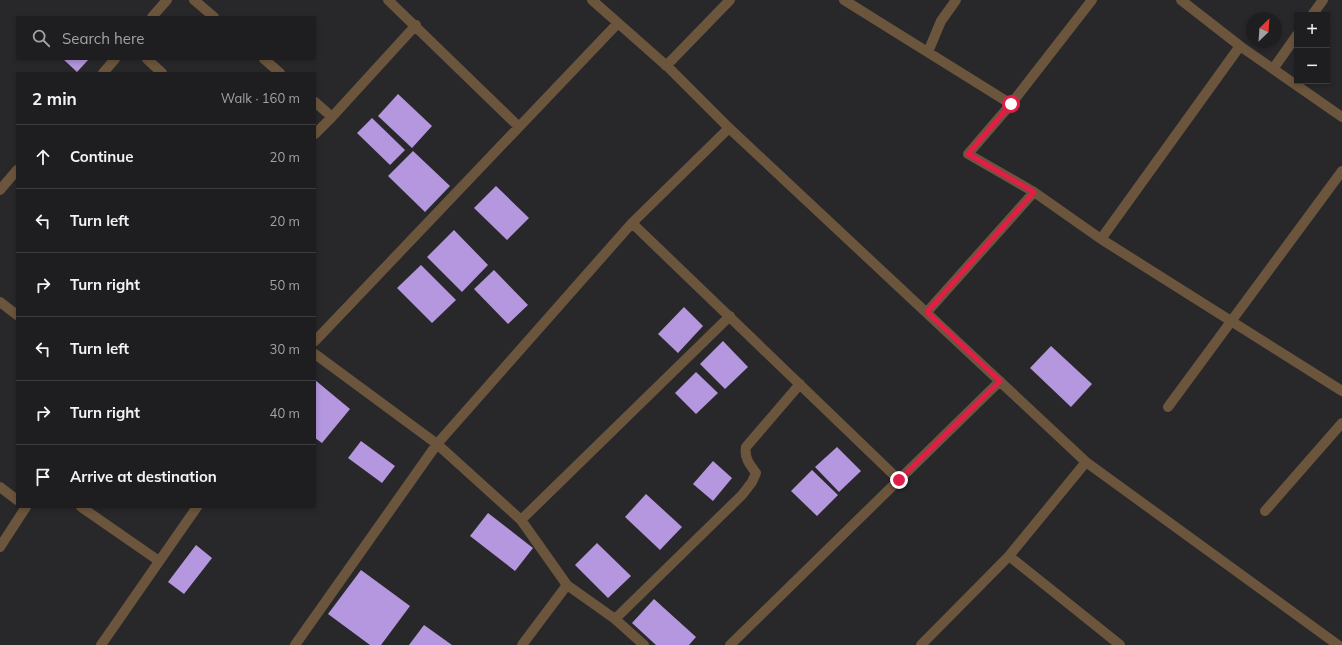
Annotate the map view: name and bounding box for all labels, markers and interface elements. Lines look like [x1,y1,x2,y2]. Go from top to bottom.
north arrow [1246,12,1282,48]
map controls [1294,12,1330,84]
button: + [1294,12,1330,48]
search box [16,16,316,60]
icon: search [30,27,52,49]
text: Search here [62,29,144,48]
button: − [1294,48,1330,84]
text: 2 min [32,88,77,109]
text: Walk · 160 m [221,90,300,106]
route start [1002,95,1020,113]
icon: ahead [32,146,54,168]
text: Continue [70,147,133,166]
text: 20 m [270,149,300,165]
icon: left [32,210,54,232]
text: Turn left [70,211,129,230]
text: 20 m [270,213,300,229]
icon: right [32,274,54,296]
text: Turn right [70,275,140,294]
text: 50 m [270,277,300,293]
icon: left [32,338,54,360]
text: Turn left [70,339,129,358]
text: 30 m [270,341,300,357]
icon: right [32,402,54,424]
text: Turn right [70,403,140,422]
text: 40 m [270,405,300,421]
icon: arrive [32,466,54,488]
text: Arrive at destination [70,467,217,486]
route end [890,471,908,489]

